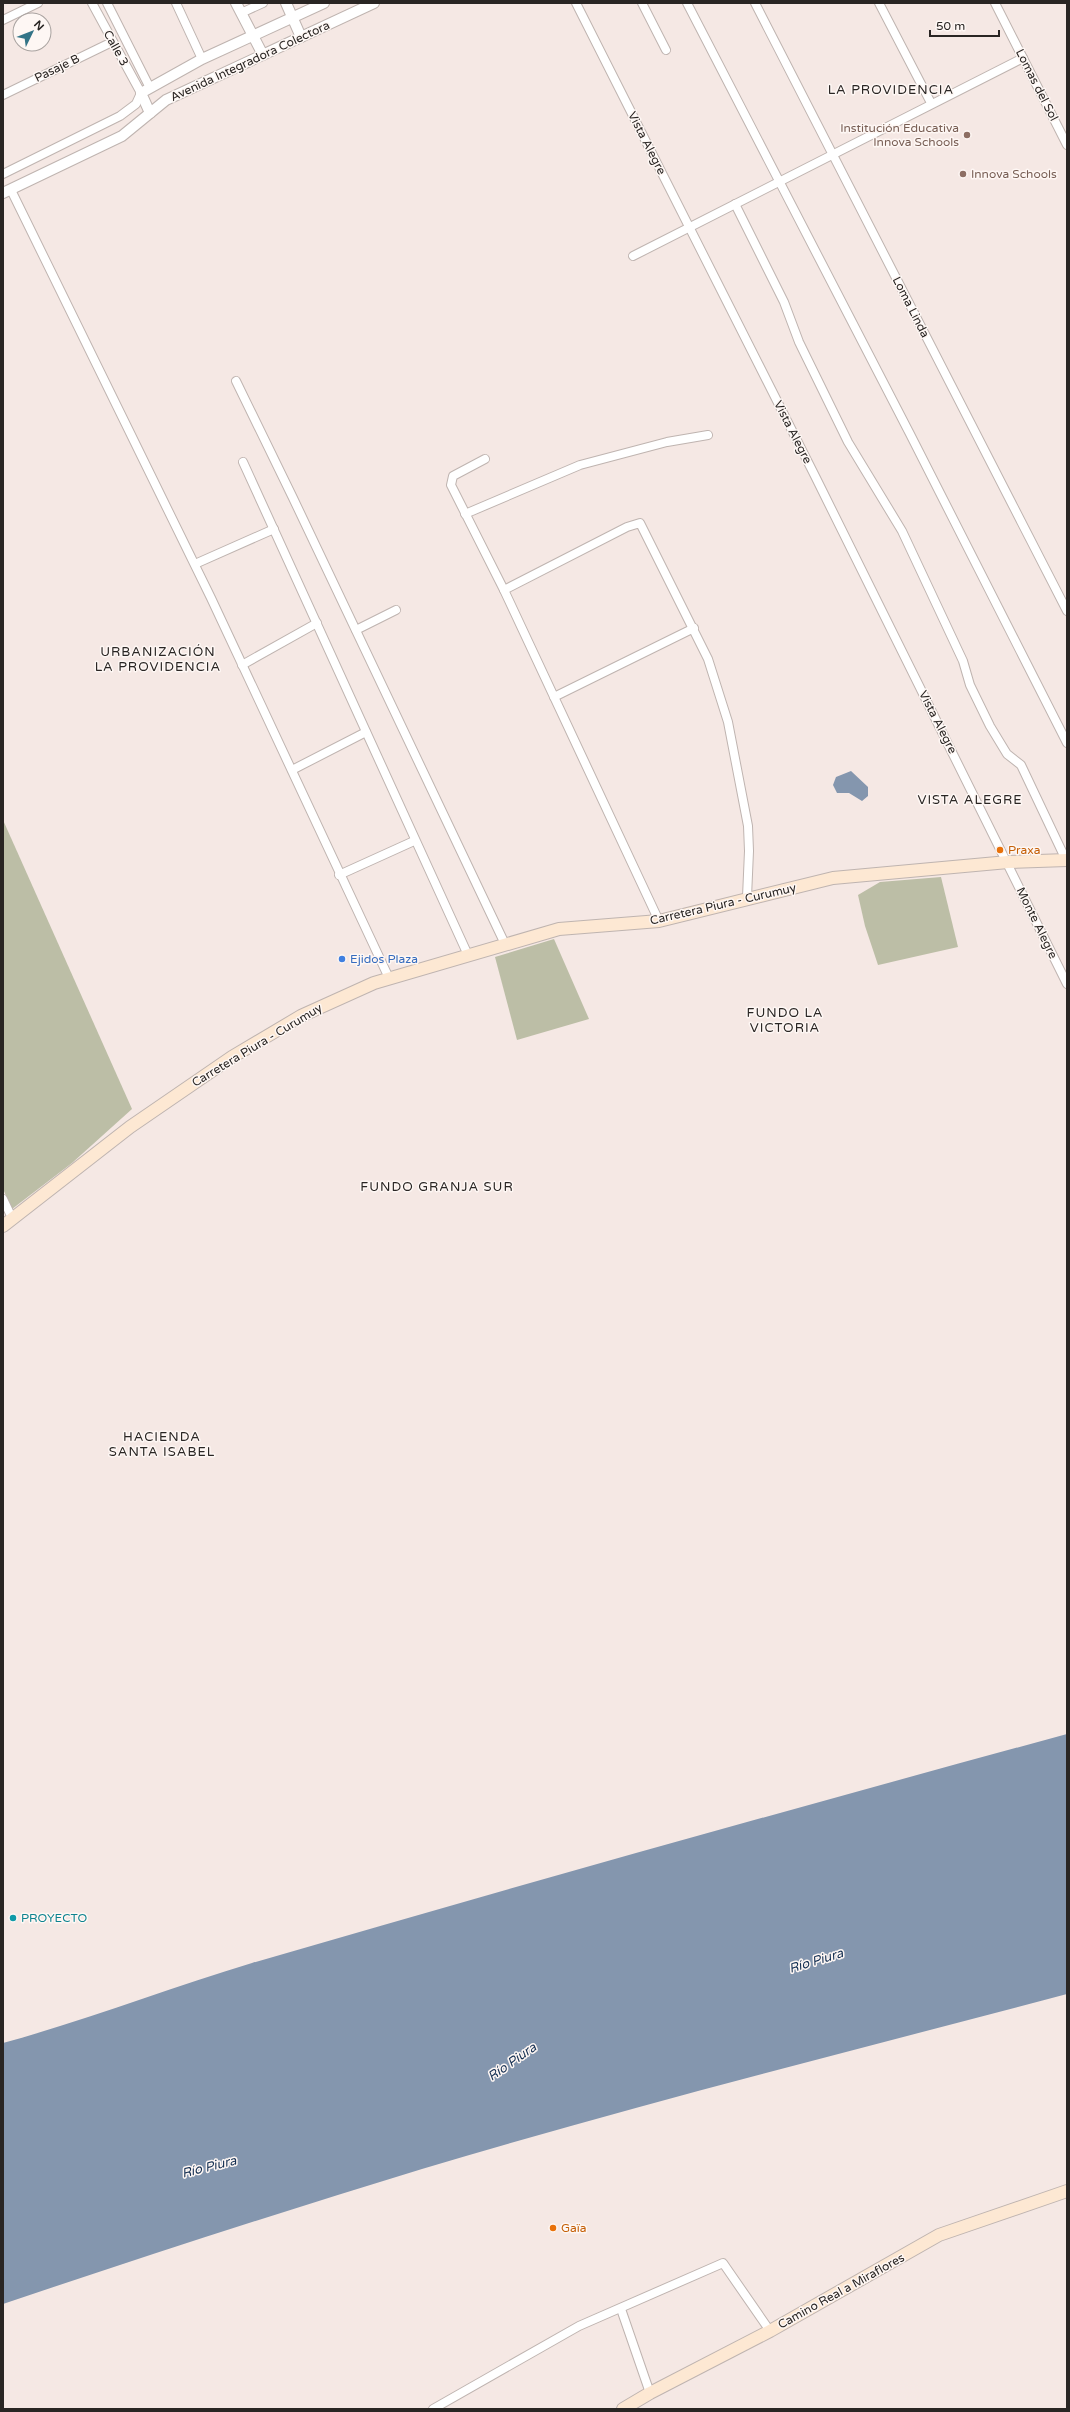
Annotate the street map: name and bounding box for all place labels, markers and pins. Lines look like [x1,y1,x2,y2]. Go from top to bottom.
place label: Institución Educativa Innova Schools [840,121,959,149]
marker: Institución Educativa Innova Schools [962,130,972,140]
place label: Innova Schools [971,167,1057,181]
marker: Innova Schools [958,169,968,179]
place label: Praxa [1008,843,1041,857]
marker: Praxa [995,845,1005,855]
place label: Ejidos Plaza [350,952,418,966]
marker: Ejidos Plaza [337,954,347,964]
place label: PROYECTO [21,1911,88,1925]
marker: PROYECTO [8,1913,18,1923]
place label: Gaïa [561,2221,587,2235]
marker: Gaïa [548,2223,558,2233]

